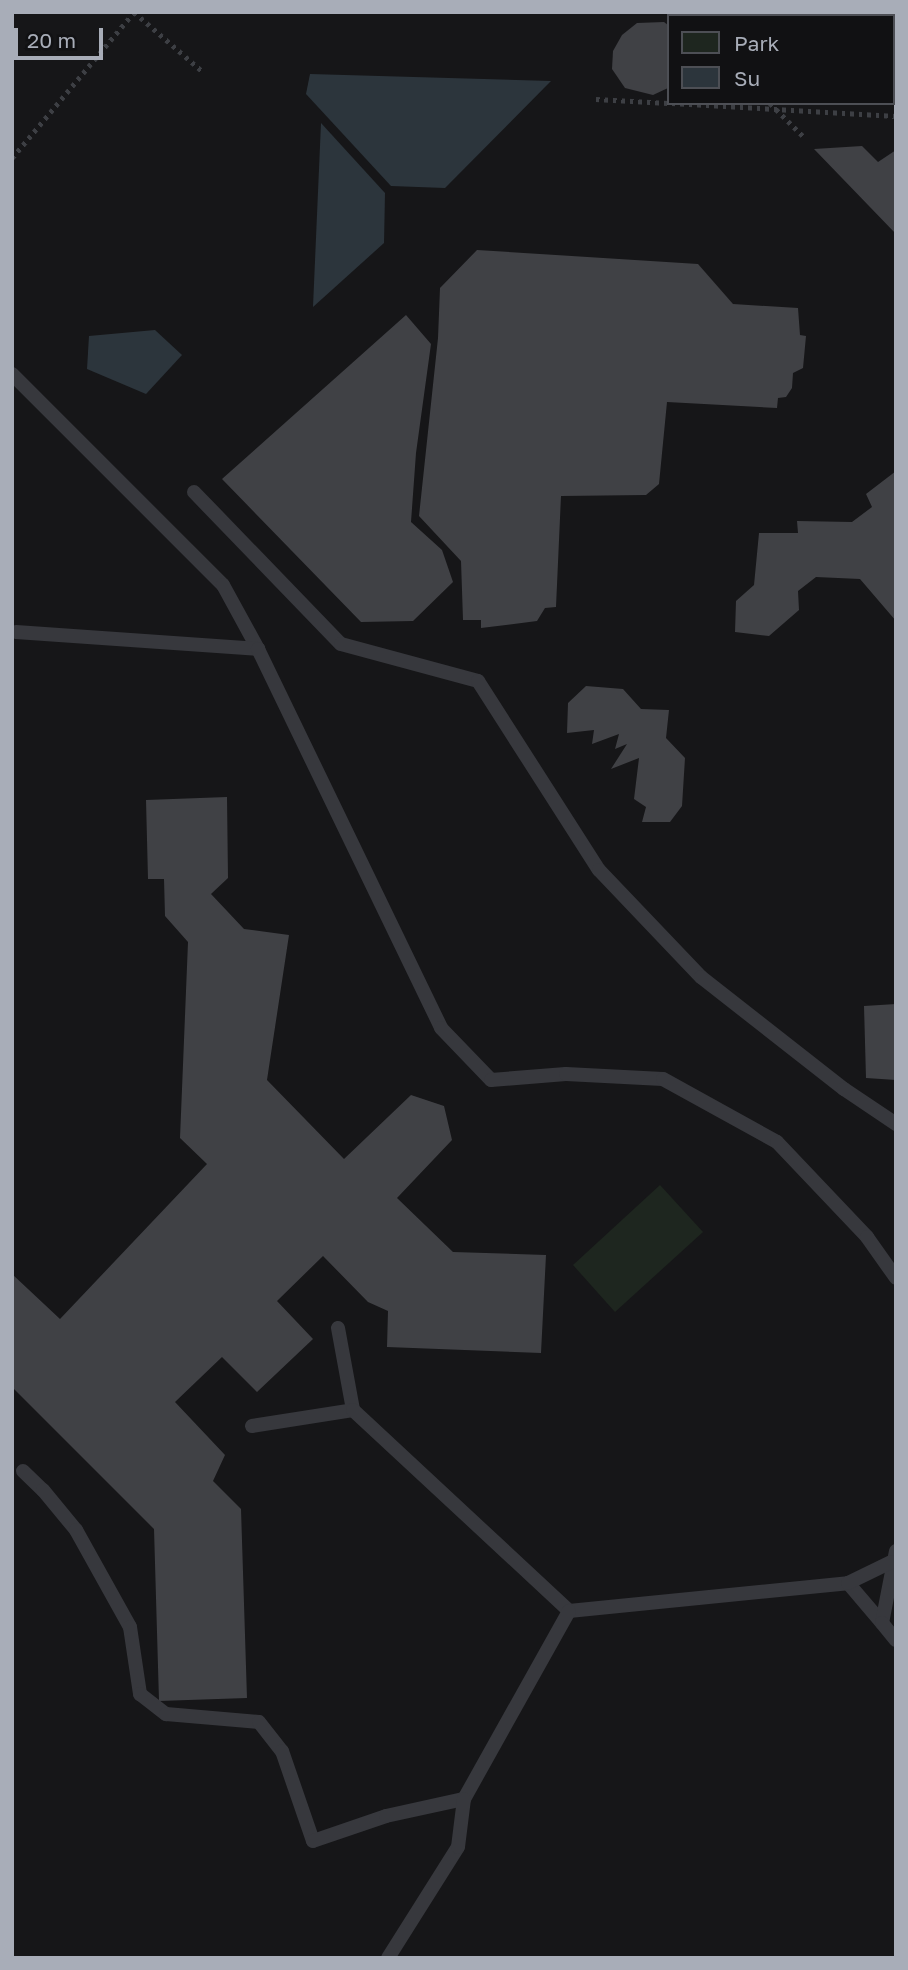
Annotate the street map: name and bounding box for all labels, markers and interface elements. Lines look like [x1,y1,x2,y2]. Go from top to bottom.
scale bar [18,14,107,58]
legend [666,14,894,105]
text: 20 m [27,27,76,53]
text: Park [734,30,779,56]
text: Su [734,65,760,91]

